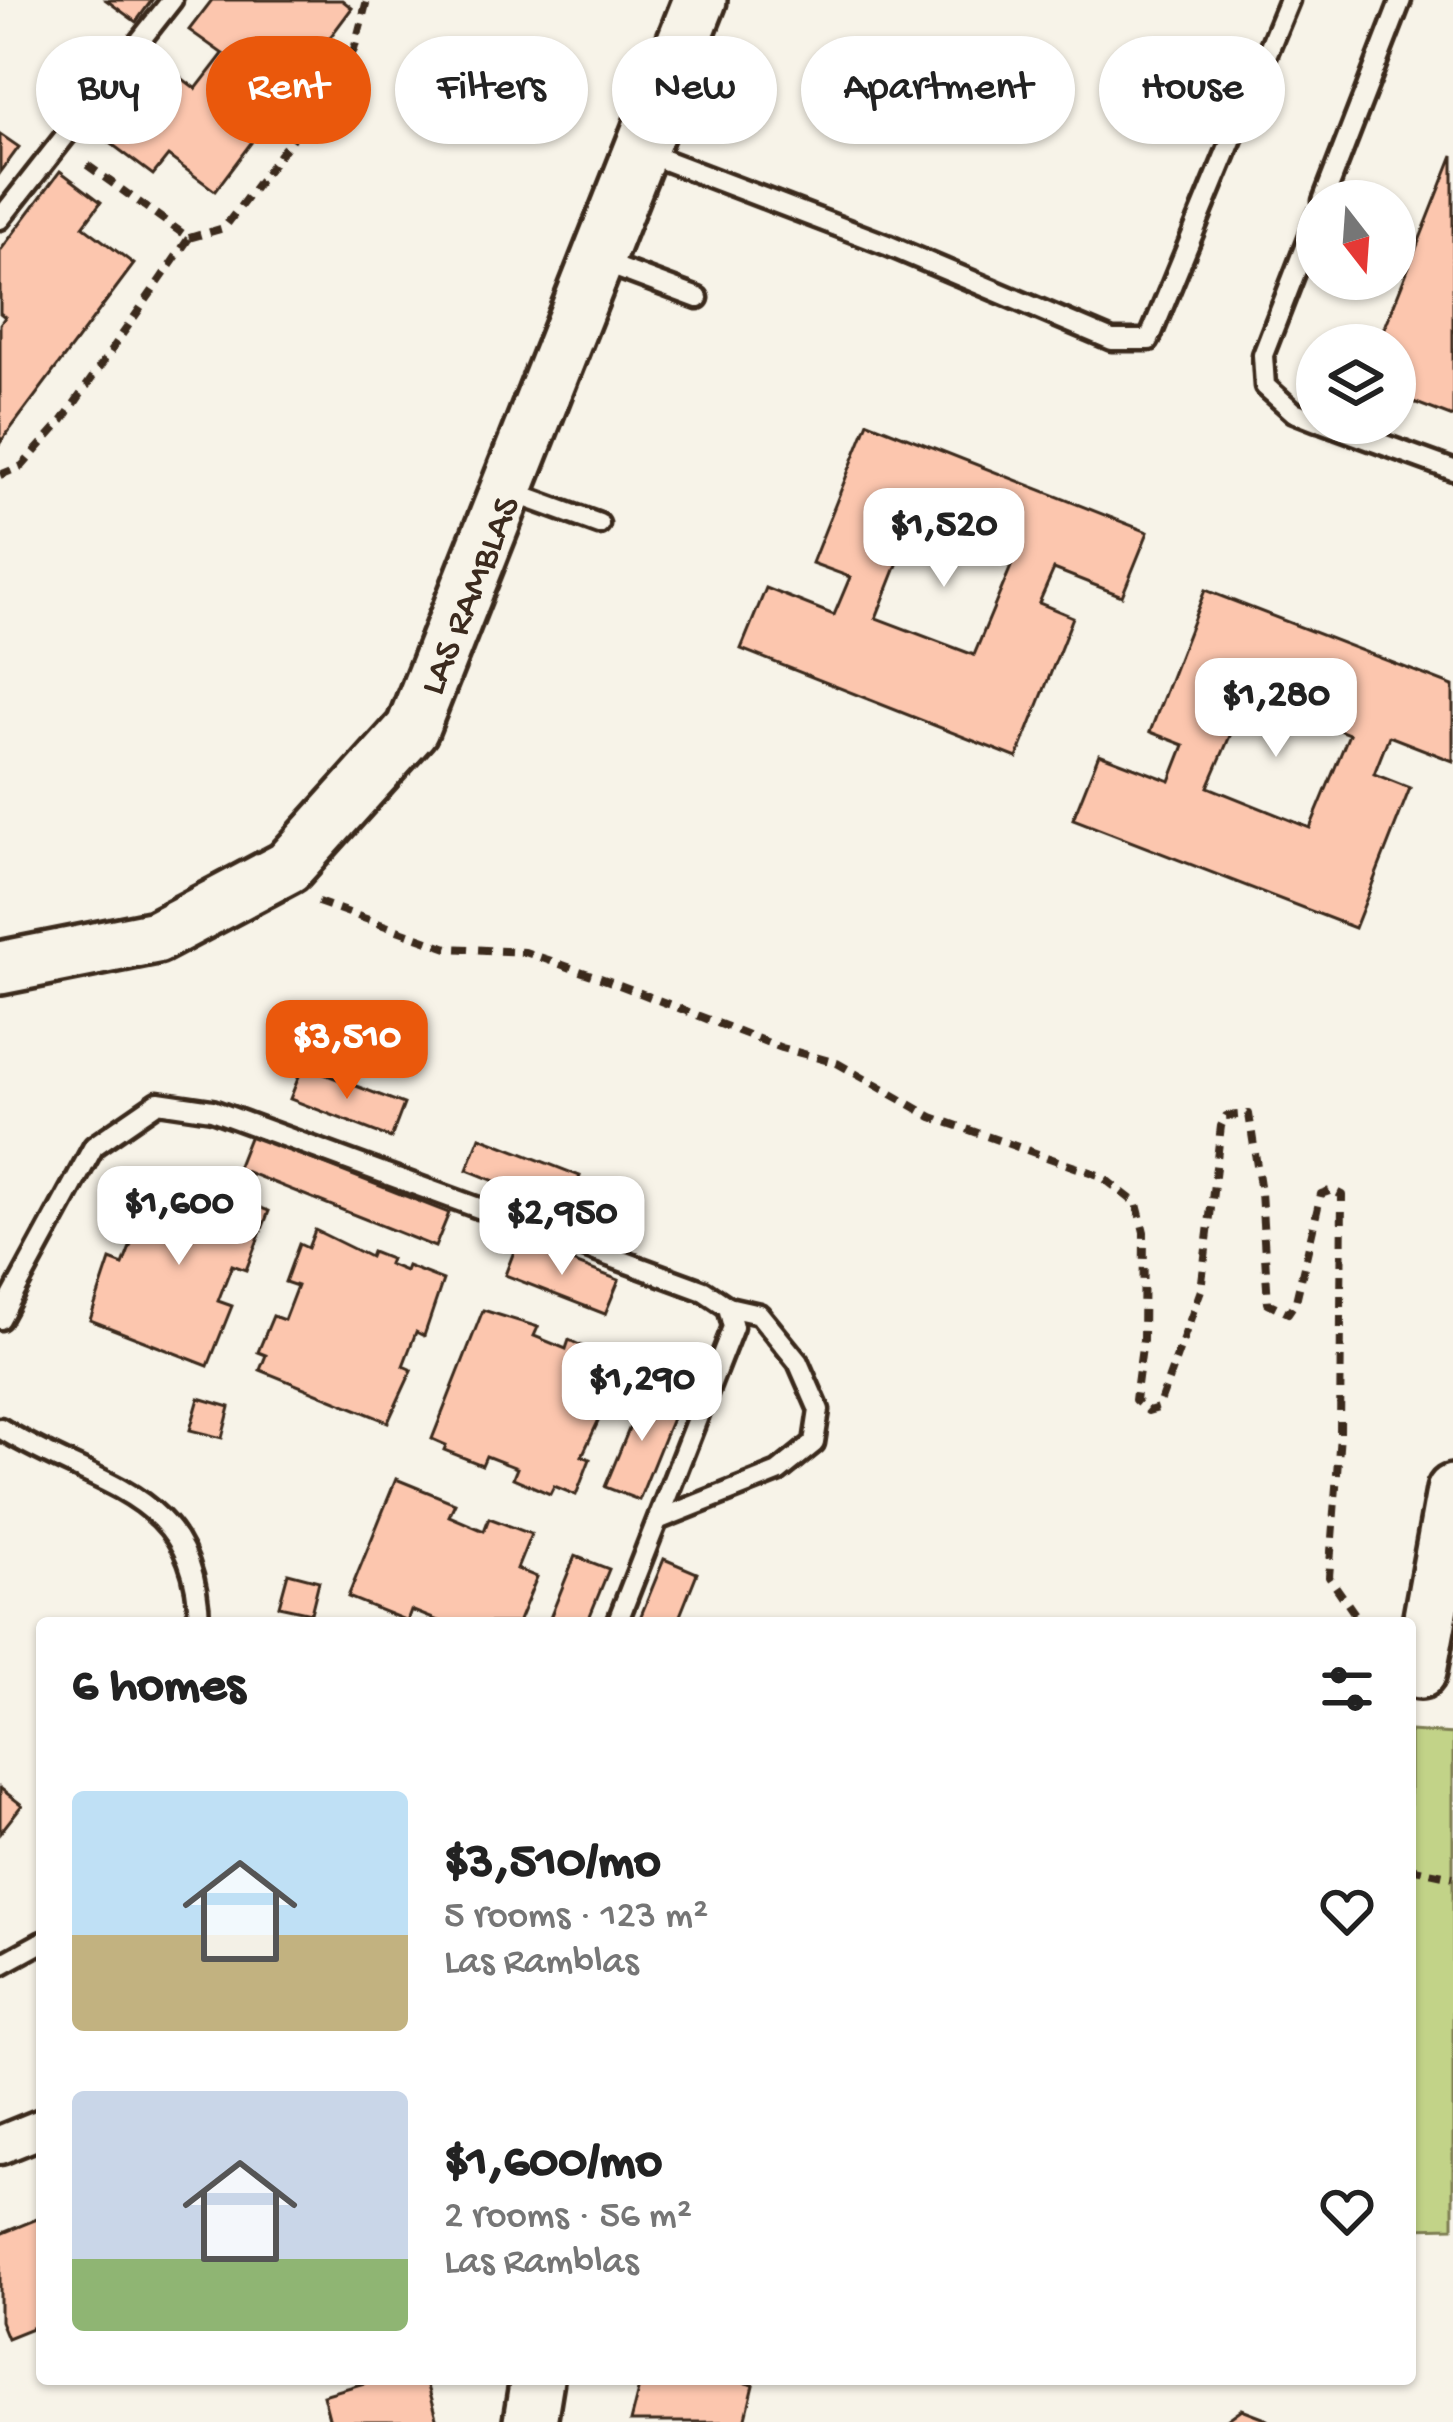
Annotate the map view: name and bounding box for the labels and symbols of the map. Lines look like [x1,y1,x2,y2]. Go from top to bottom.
north arrow [1296,180,1416,300]
pin: $1,520 [846,488,1042,590]
street label: LAS RAMBLAS [412,490,534,703]
pin: $1,280 [1178,658,1374,760]
pin: $3,510 [249,1000,445,1102]
pin: $1,600 [81,1166,277,1268]
pin: $2,950 [464,1176,660,1278]
pin: $1,290 [544,1342,740,1444]

